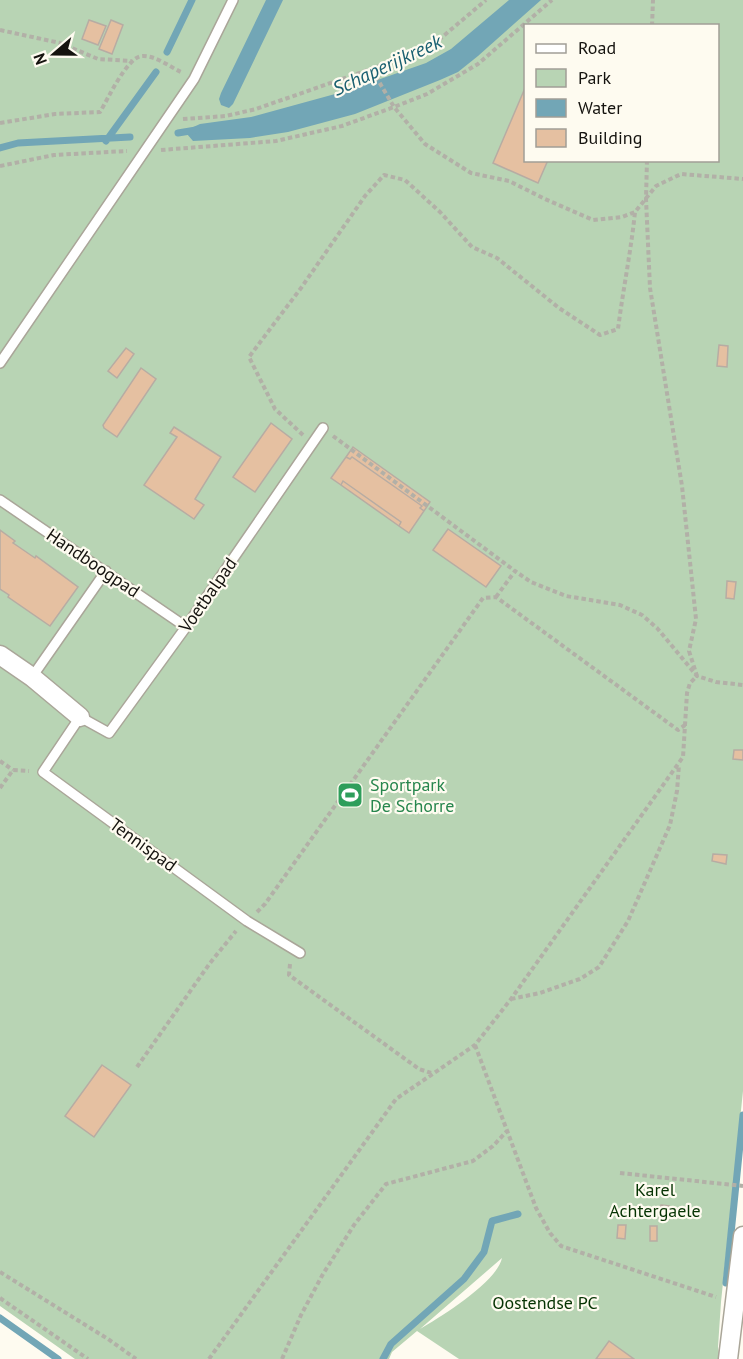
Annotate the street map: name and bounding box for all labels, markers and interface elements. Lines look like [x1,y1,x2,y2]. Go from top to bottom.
north arrow [24,24,84,84]
legend [524,24,719,162]
water label: Schaperijkreek [328,28,447,102]
text: Road [578,36,616,59]
text: N [29,51,51,67]
text: Park [578,66,611,89]
text: Water [578,96,622,119]
text: Building [578,126,642,149]
street label: Handboogpad [42,523,144,602]
street label: Voetbalpad [173,553,242,637]
place label: Sportpark De Schorre [370,773,454,817]
sports icon: Sportpark De Schorre [335,780,365,810]
street label: Tennispad [105,813,181,877]
park label: Karel Achtergaele [609,1178,701,1222]
park label: Oostendse PC [492,1291,598,1314]

